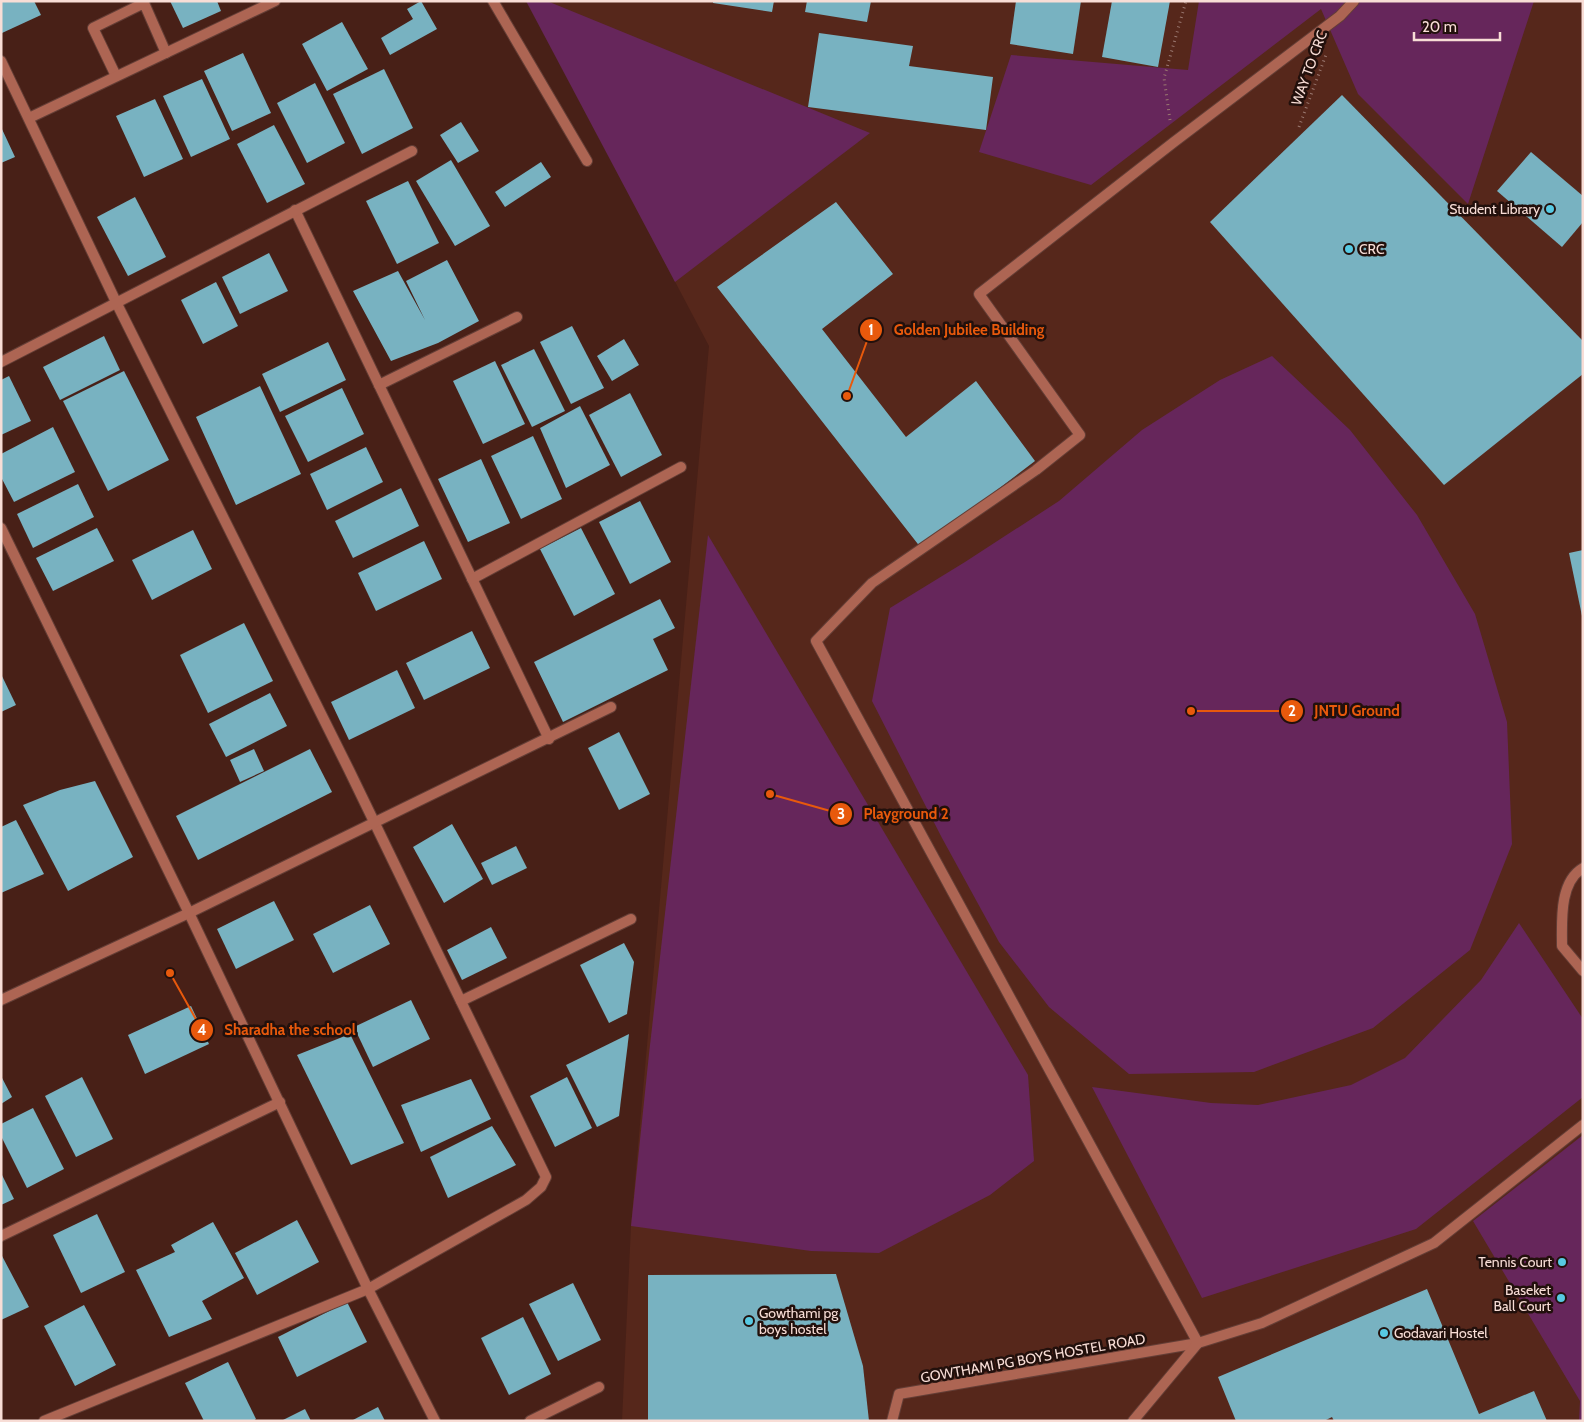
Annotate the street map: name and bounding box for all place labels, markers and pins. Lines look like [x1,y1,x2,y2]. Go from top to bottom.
place label: Student Library [1449,200,1540,218]
marker: Student Library [1544,203,1556,215]
place label: CRC [1359,240,1385,258]
marker: CRC [1343,243,1355,255]
callout: Golden Jubilee Building [858,315,1054,345]
callout: JNTU Ground [1279,696,1410,726]
callout: Playground 2 [829,799,959,829]
callout: Sharadha the school [189,1015,366,1045]
place label: Tennis Court [1478,1253,1552,1271]
marker: Tennis Court [1556,1256,1568,1268]
place label: Baseket Ball Court [1494,1281,1551,1315]
marker: Baseket Ball Court [1555,1292,1567,1304]
place label: Gowthami pg boys hostel [759,1304,839,1338]
marker: Gowthami pg boys hostel [743,1315,755,1327]
place label: Godavari Hostel [1394,1324,1488,1342]
marker: Godavari Hostel [1378,1327,1390,1339]

